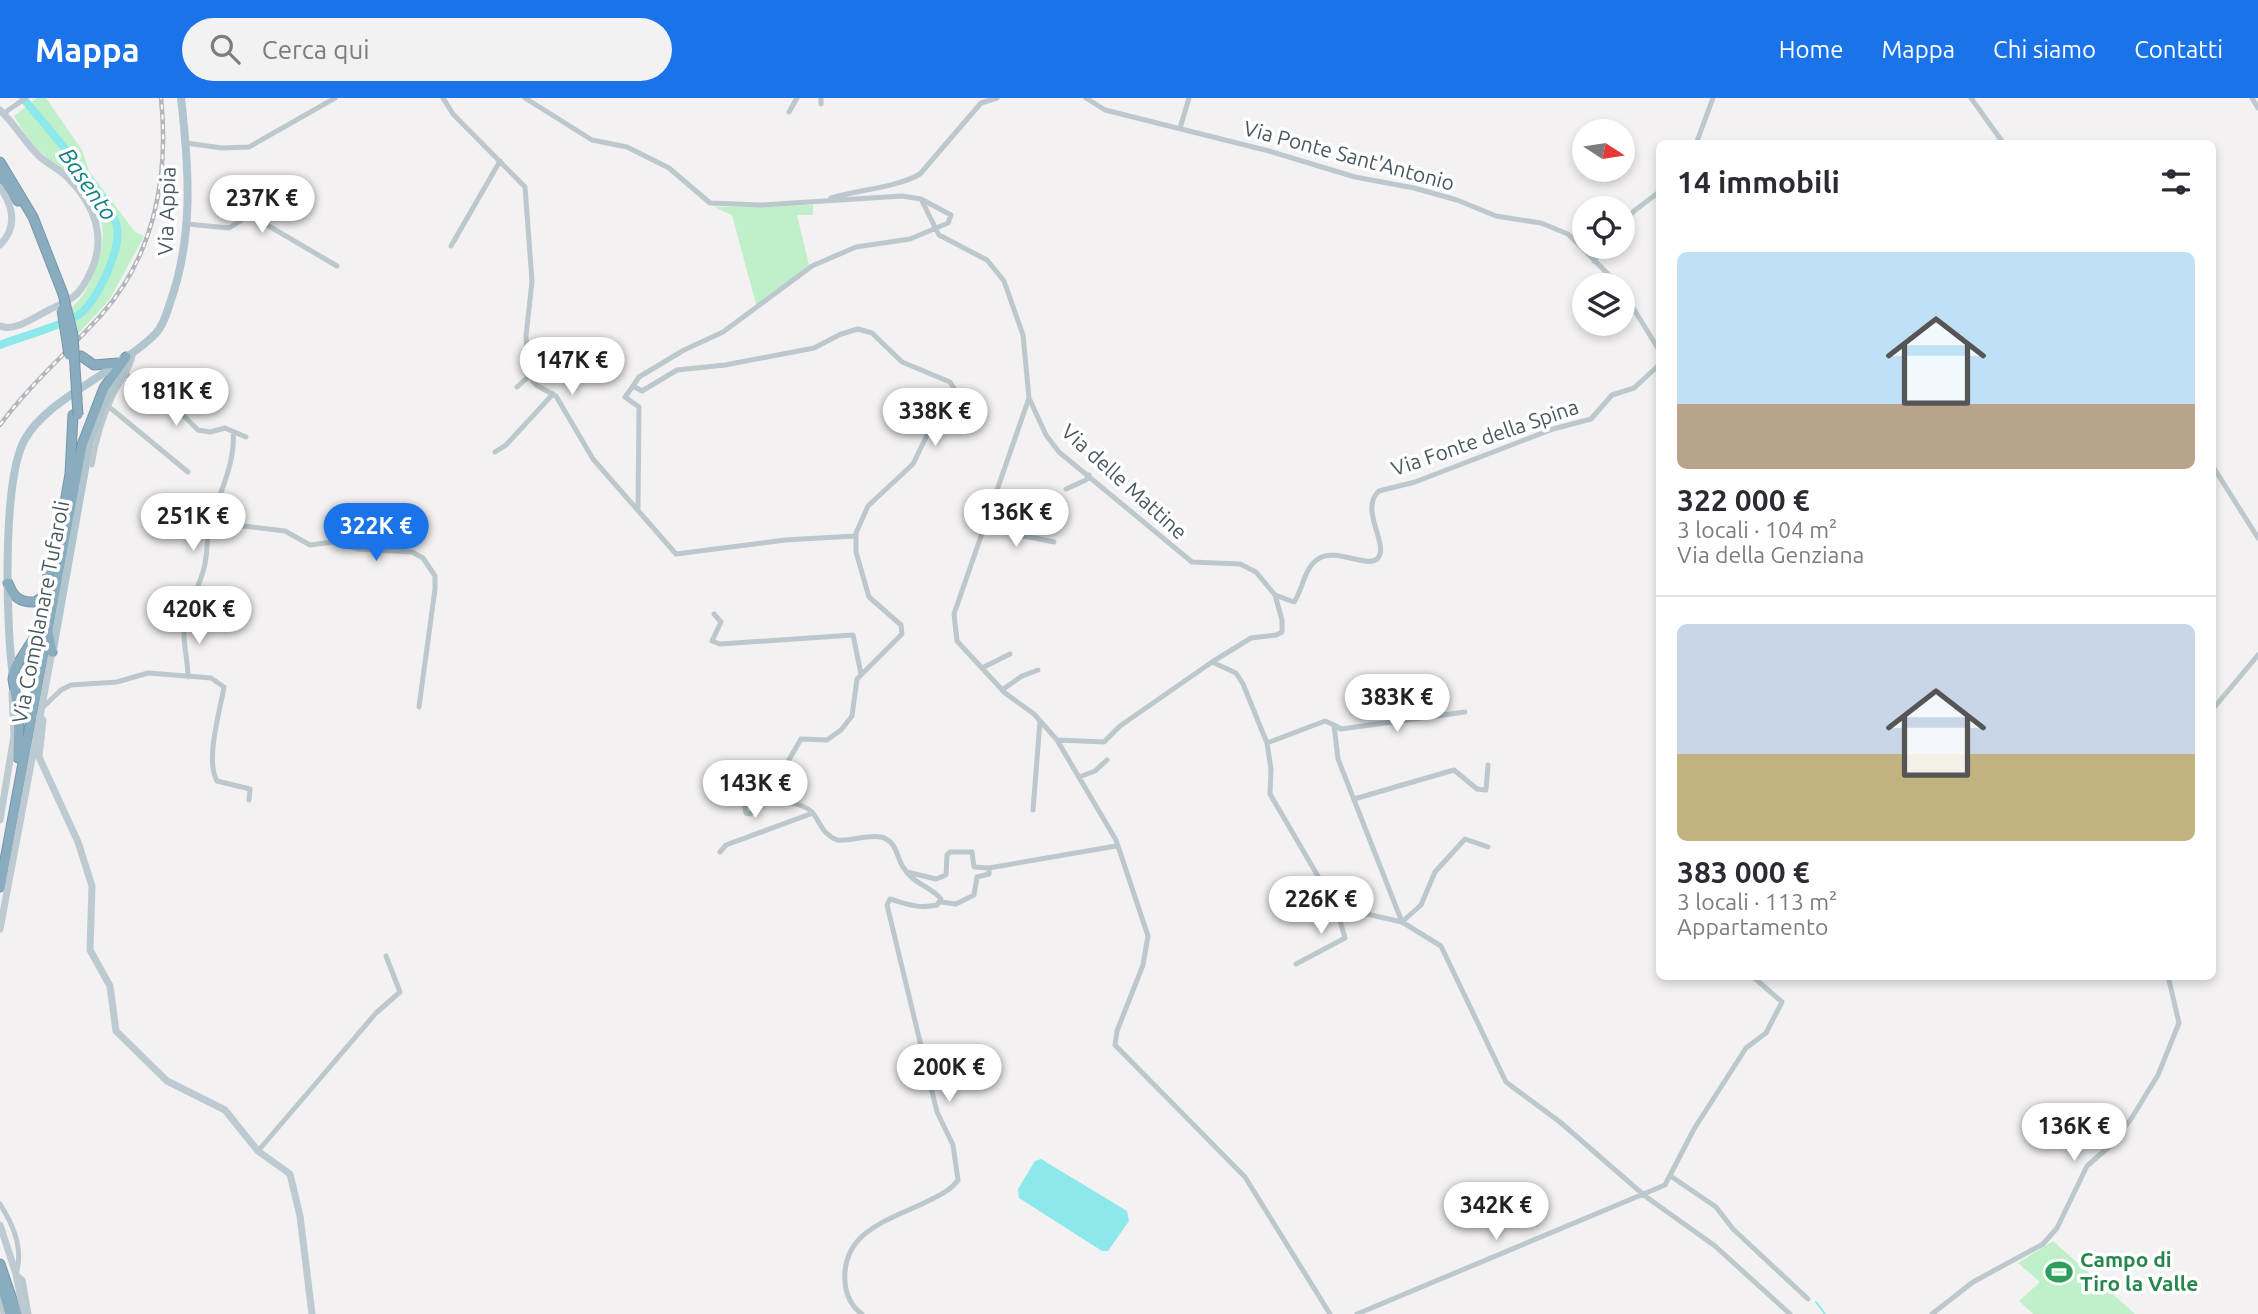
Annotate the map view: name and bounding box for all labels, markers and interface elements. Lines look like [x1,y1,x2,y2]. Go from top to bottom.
search box [182,18,672,81]
icon: search [206,30,244,68]
text: Mappa [35,31,140,68]
text: Cerca qui [262,35,370,64]
text: Home [1779,36,1843,63]
text: Mappa [1881,36,1955,63]
text: Chi siamo [1993,36,2096,63]
text: Contatti [2134,36,2223,63]
street label: Via Ponte Sant'Antonio [1241,115,1457,195]
north arrow [1572,119,1634,182]
map controls [1572,119,1635,336]
water label: Basento [55,143,122,225]
icon: filters [2157,163,2195,201]
text: 14 immobili [1677,165,1840,199]
street label: Via Appia [152,166,180,256]
pin: 237K € [205,176,319,235]
text: 237K € [226,185,298,210]
button: locate [1572,196,1635,259]
button: layers [1572,273,1635,336]
icon: home [1873,298,1999,424]
pin: 147K € [515,338,629,397]
text: 147K € [536,347,608,372]
pin: 181K € [119,368,233,428]
text: 181K € [140,378,212,403]
pin: 338K € [878,388,992,448]
street label: Via Fonte della Spina [1388,394,1581,480]
text: 338K € [899,398,971,423]
street label: Via delle Mattine [1057,419,1192,544]
text: 322 000 € [1677,483,1810,517]
pin: 136K € [959,490,1073,549]
pin: 251K € [136,494,250,553]
street label: Via Complanare Tufaroli [7,498,73,725]
text: 136K € [980,499,1052,524]
text: 251K € [157,503,229,528]
pin: 322K € [319,504,433,563]
text: 322K € [340,513,412,538]
text: 3 locali · 104 m² [1677,517,1837,542]
text: Via della Genziana [1677,542,1864,567]
pin: 420K € [142,587,256,646]
text: 420K € [163,596,235,621]
icon: home [1873,670,1999,796]
pin: 383K € [1340,674,1454,734]
text: 383K € [1361,684,1433,709]
pin: 143K € [698,760,812,820]
text: 143K € [719,770,791,795]
text: 383 000 € [1677,855,1810,889]
pin: 226K € [1264,876,1378,936]
text: 226K € [1285,886,1357,911]
text: 3 locali · 113 m² [1677,889,1837,914]
text: Appartamento [1677,914,1828,939]
pin: 200K € [892,1044,1006,1104]
text: 200K € [913,1054,985,1079]
pin: 136K € [2017,1104,2131,1163]
text: 136K € [2038,1113,2110,1138]
pin: 342K € [1439,1182,1553,1242]
text: 342K € [1460,1192,1532,1217]
place label: Campo di Tiro la Valle [2080,1247,2198,1295]
sports icon: Campo di Tiro la Valle [2044,1257,2074,1287]

